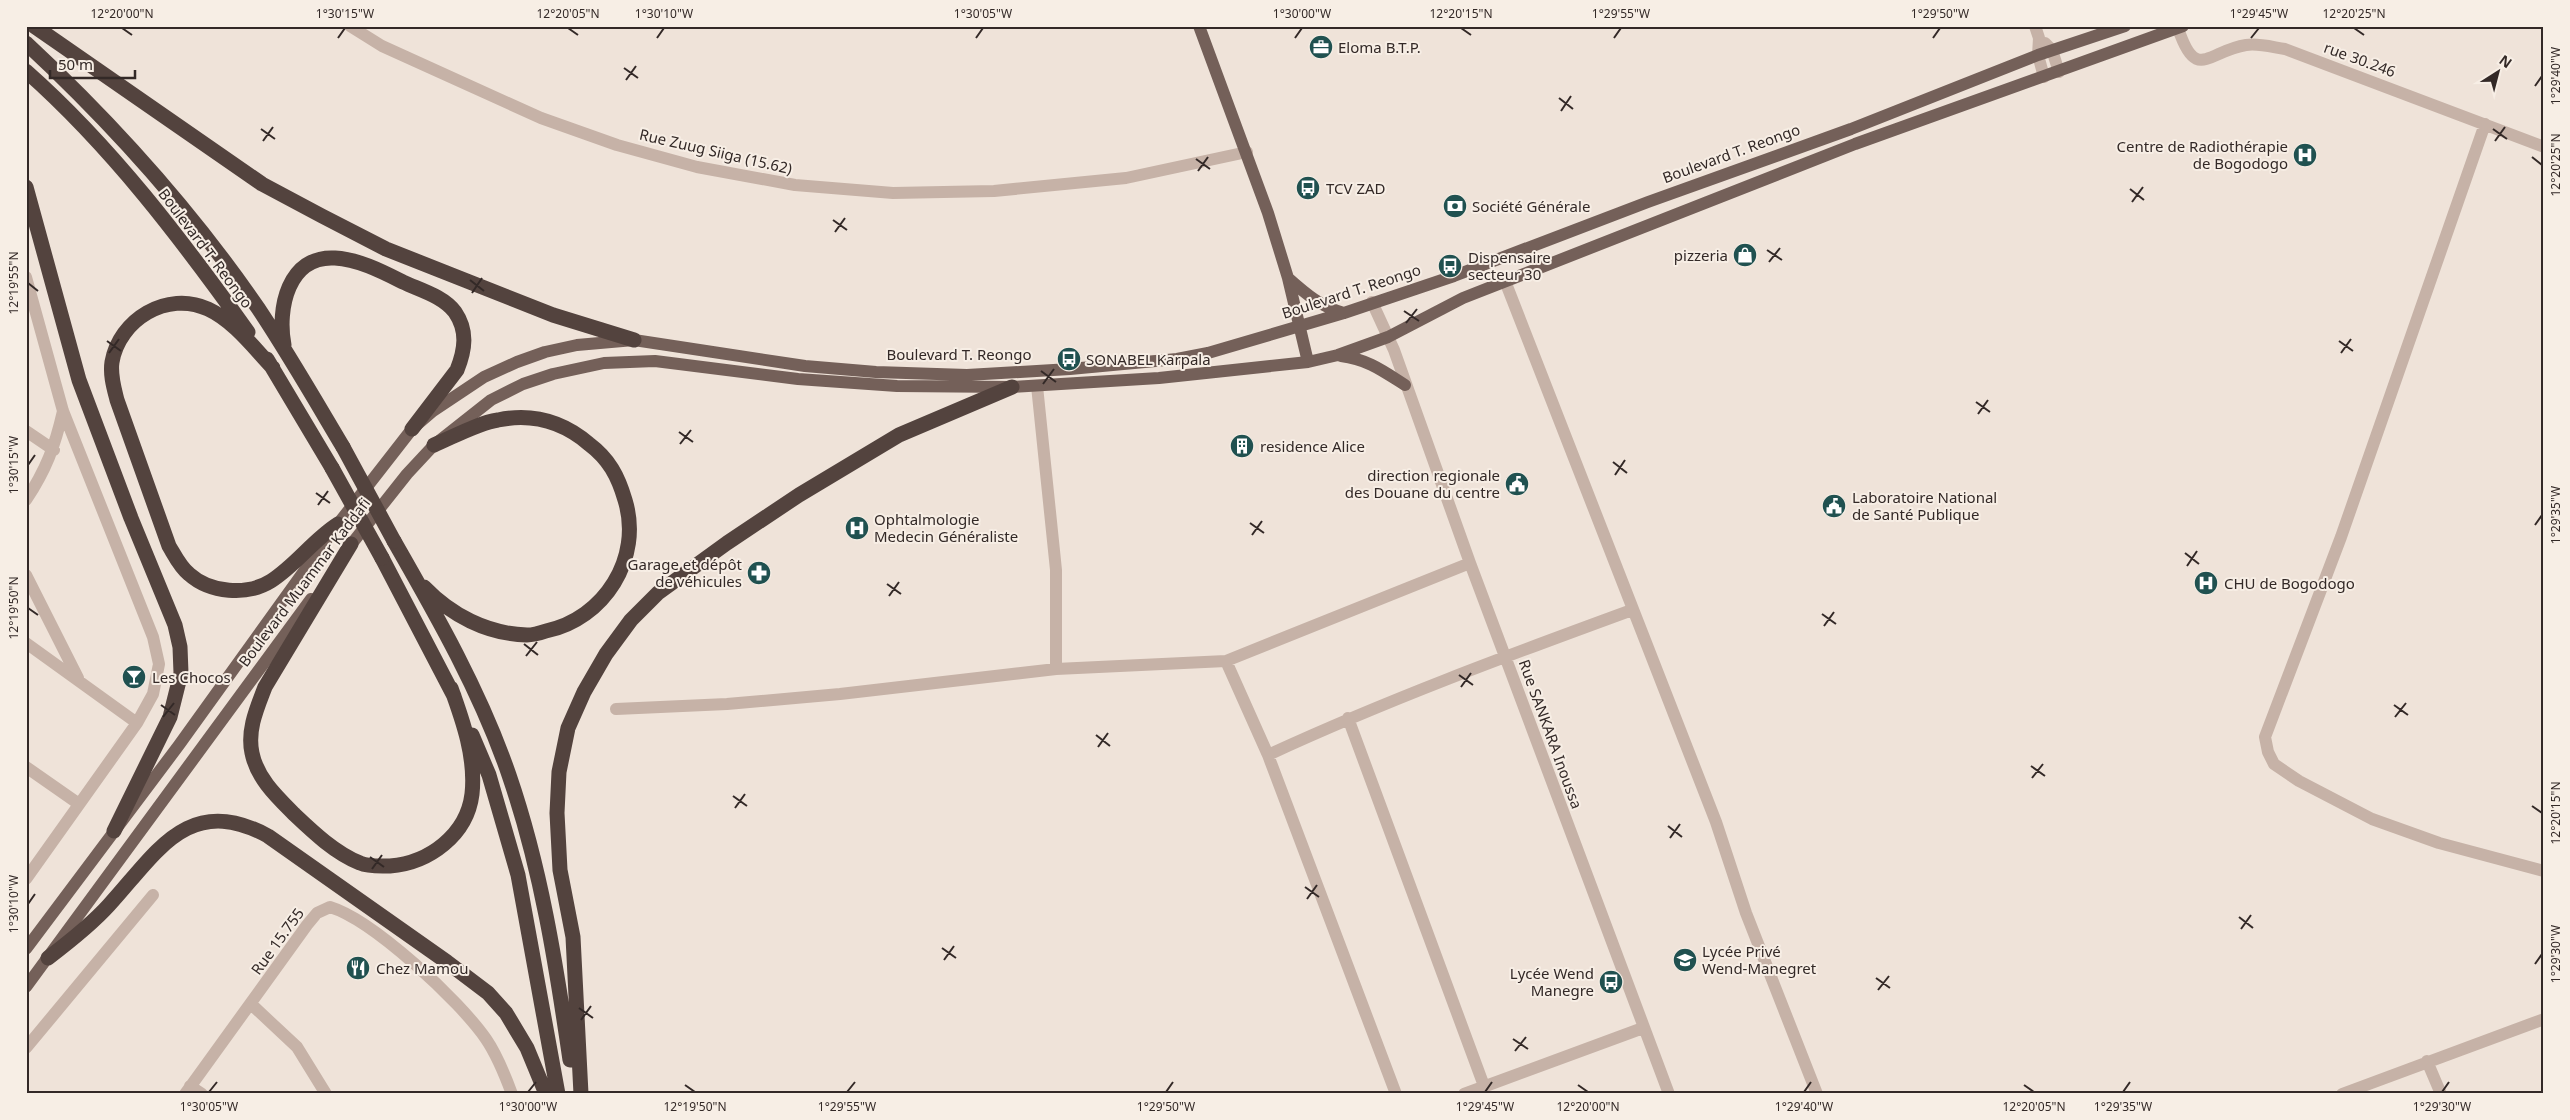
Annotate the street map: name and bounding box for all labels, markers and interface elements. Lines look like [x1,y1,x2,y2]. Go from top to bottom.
text: 12°20'00"N [90,5,154,22]
text: 1°30'15"W [316,5,374,22]
text: 12°20'05"N [536,5,600,22]
text: 1°30'10"W [635,5,693,22]
text: 1°30'05"W [954,5,1012,22]
text: 1°30'00"W [1273,5,1331,22]
text: 12°20'15"N [1429,5,1493,22]
text: 1°29'55"W [1592,5,1650,22]
text: 1°29'50"W [1911,5,1969,22]
text: 1°29'45"W [2230,5,2288,22]
text: 12°20'25"N [2322,5,2386,22]
office icon: Eloma B.T.P. [1308,34,1334,60]
place label: Eloma B.T.P. [1338,37,1421,57]
street label: rue 30.246 [2321,37,2399,81]
text: 1°29'40"W [2547,47,2564,105]
scale bar [50,48,135,80]
north arrow [2472,48,2522,98]
text: N [2496,50,2516,72]
text: 50 m [58,54,93,74]
street label: Boulevard T. Reongo [1659,119,1803,187]
street label: Rue Zuug Siiga (15.62) [638,124,794,178]
text: 12°20'25"N [2547,133,2564,197]
place label: Centre de Radiothérapie de Bogodogo [2117,136,2288,173]
hospital icon: Centre de Radiothérapie de Bogodogo [2292,142,2318,168]
bus stop icon: TCV ZAD [1295,175,1321,201]
place label: TCV ZAD [1326,178,1386,198]
street label: Boulevard T. Reongo [154,184,258,312]
bank icon: Société Générale [1442,193,1468,219]
place label: Société Générale [1472,196,1590,216]
shop icon: pizzeria [1732,242,1758,268]
place label: pizzeria [1674,245,1728,265]
place label: Dispensaire secteur 30 [1468,247,1551,284]
text: 12°19'55"N [5,251,22,315]
bus stop icon: Dispensaire secteur 30 [1437,253,1463,279]
street label: Boulevard T. Reongo [1279,259,1423,323]
street label: Boulevard T. Reongo [887,344,1031,364]
bus stop icon: SONABEL Karpala [1056,346,1082,372]
place label: SONABEL Karpala [1086,349,1211,369]
building icon: residence Alice [1229,433,1255,459]
text: 1°30'15"W [5,436,22,494]
place label: residence Alice [1260,436,1365,456]
place label: direction regionale des Douane du centre [1345,465,1500,502]
public building icon: direction regionale des Douane du centre [1504,471,1530,497]
text: 1°29'35"W [2547,486,2564,544]
place label: Laboratoire National de Santé Publique [1852,487,1997,524]
street label: Boulevard Muammar Kaddafi [234,493,374,671]
public building icon: Laboratoire National de Santé Publique [1821,493,1847,519]
place label: Ophtalmologie Medecin Généraliste [874,509,1018,546]
hospital icon: Ophtalmologie Medecin Généraliste [844,515,870,541]
place label: Garage et dépôt de véhicules [628,554,743,591]
pharmacy icon: Garage et dépôt de véhicules [746,560,772,586]
hospital icon: CHU de Bogodogo [2193,570,2219,596]
place label: CHU de Bogodogo [2224,573,2355,593]
text: 12°19'50"N [5,576,22,640]
street label: Rue SANKARA Inoussa [1515,657,1587,811]
bar icon: Les Chocos [121,664,147,690]
place label: Les Chocos [152,667,231,687]
text: 12°20'15"N [2547,781,2564,845]
text: 1°30'10"W [5,875,22,933]
street label: Rue 15.755 [246,904,308,978]
text: 1°29'30"W [2547,925,2564,983]
place label: Lycée Privé Wend-Manegret [1702,941,1817,978]
school or university icon: Lycée Privé Wend-Manegret [1672,947,1698,973]
restaurant icon: Chez Mamou [345,955,371,981]
place label: Chez Mamou [376,958,468,978]
place label: Lycée Wend Manegre [1510,963,1594,1000]
bus stop icon: Lycée Wend Manegre [1598,969,1624,995]
text: 1°30'05"W [180,1098,238,1115]
text: 1°30'00"W [499,1098,557,1115]
text: 12°19'50"N [663,1098,727,1115]
text: 1°29'55"W [818,1098,876,1115]
text: 1°29'50"W [1137,1098,1195,1115]
text: 1°29'45"W [1456,1098,1514,1115]
text: 12°20'00"N [1556,1098,1620,1115]
text: 1°29'40"W [1775,1098,1833,1115]
text: 12°20'05"N [2002,1098,2066,1115]
text: 1°29'35"W [2094,1098,2152,1115]
text: 1°29'30"W [2413,1098,2471,1115]

